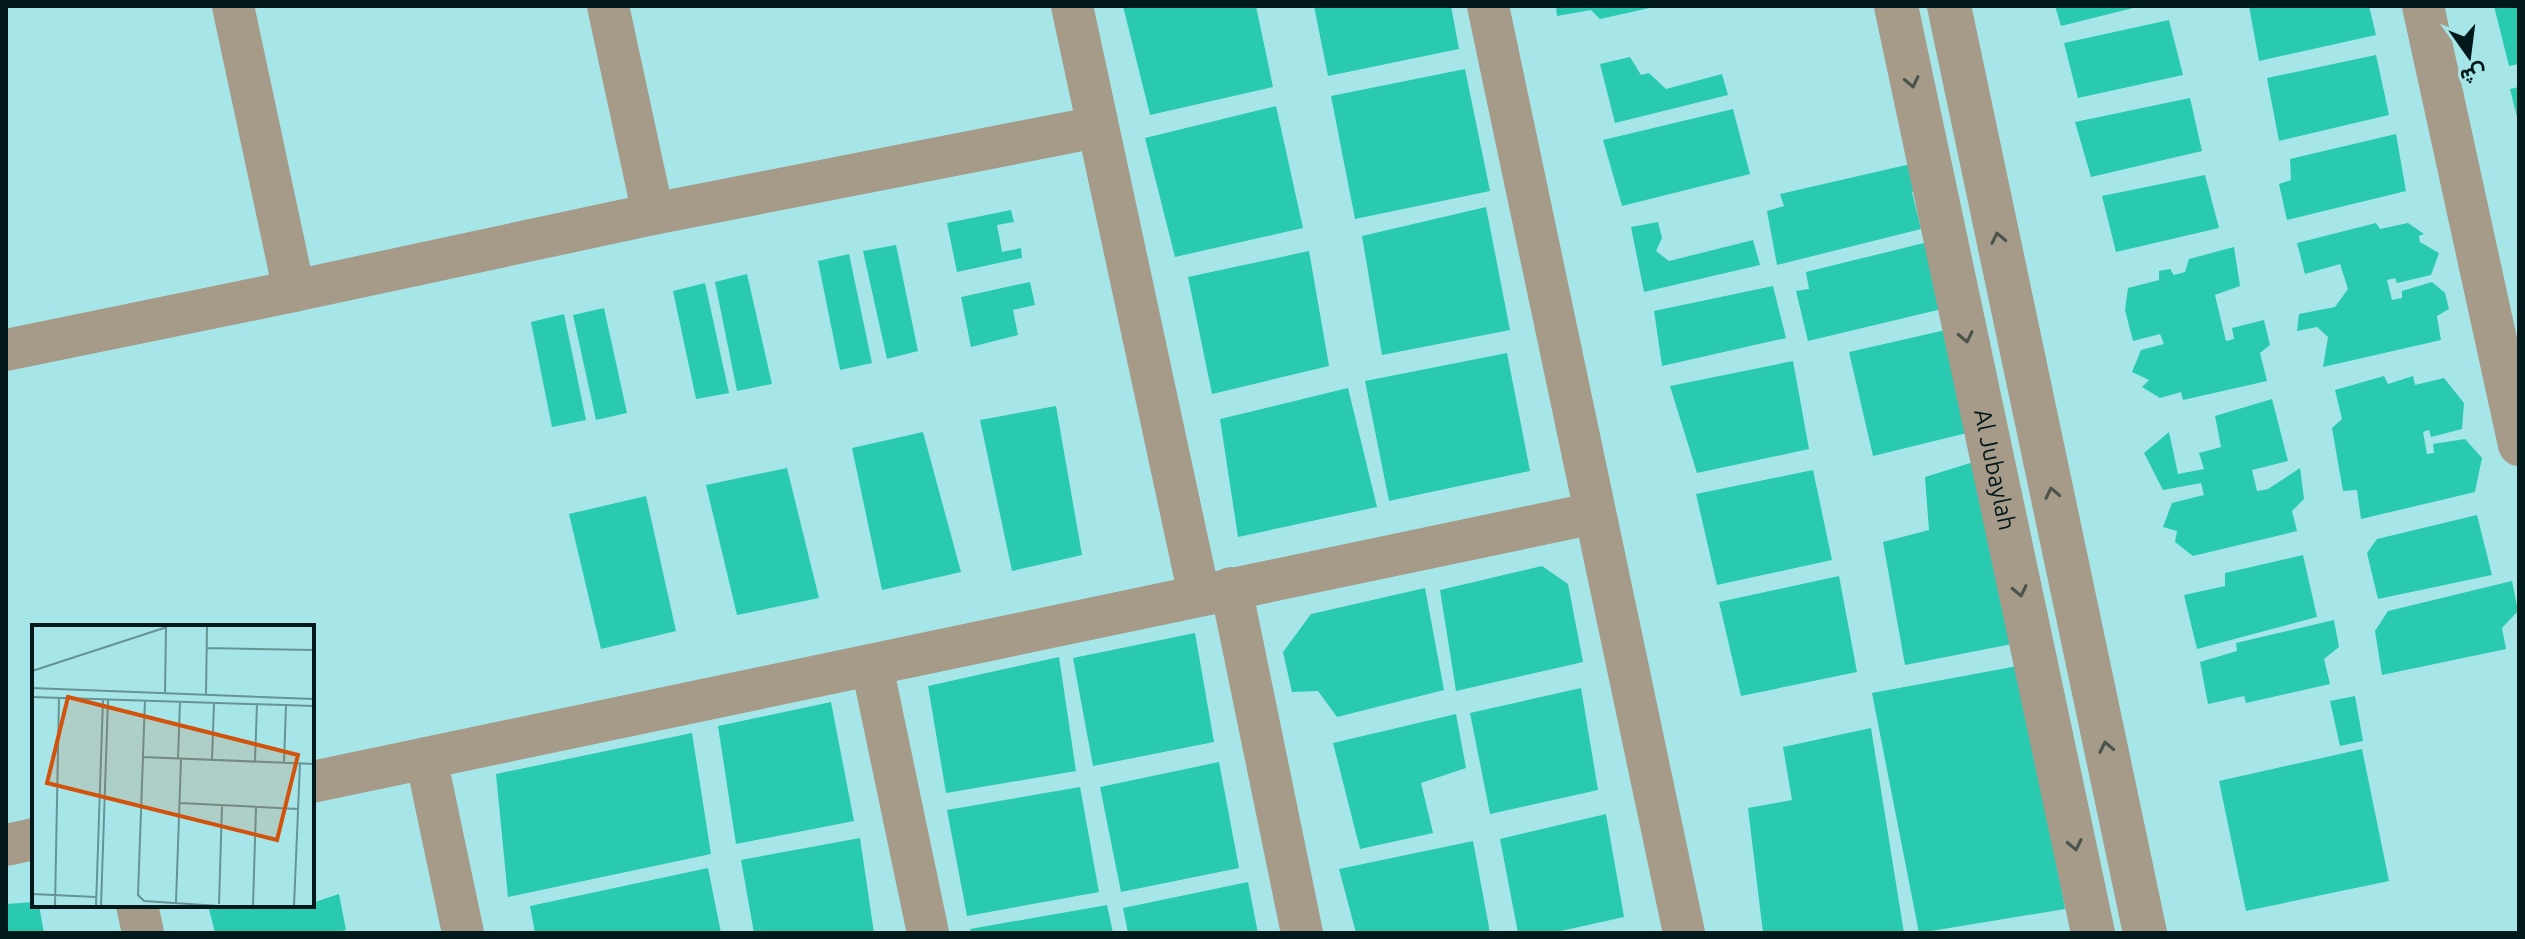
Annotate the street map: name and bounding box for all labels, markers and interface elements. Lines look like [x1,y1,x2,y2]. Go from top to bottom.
north arrow [2429,16,2509,96]
text: ش [2458,59,2490,91]
one-way arrow [1903,75,1920,89]
one-way arrow [1990,232,2007,246]
one-way arrow [1957,329,1974,343]
street label: Al Jubaylah [1969,406,2021,533]
one-way arrow [2044,486,2061,500]
one-way arrow [2011,584,2028,597]
inset map [32,625,314,907]
one-way arrow [2098,741,2115,754]
one-way arrow [2066,838,2083,851]

